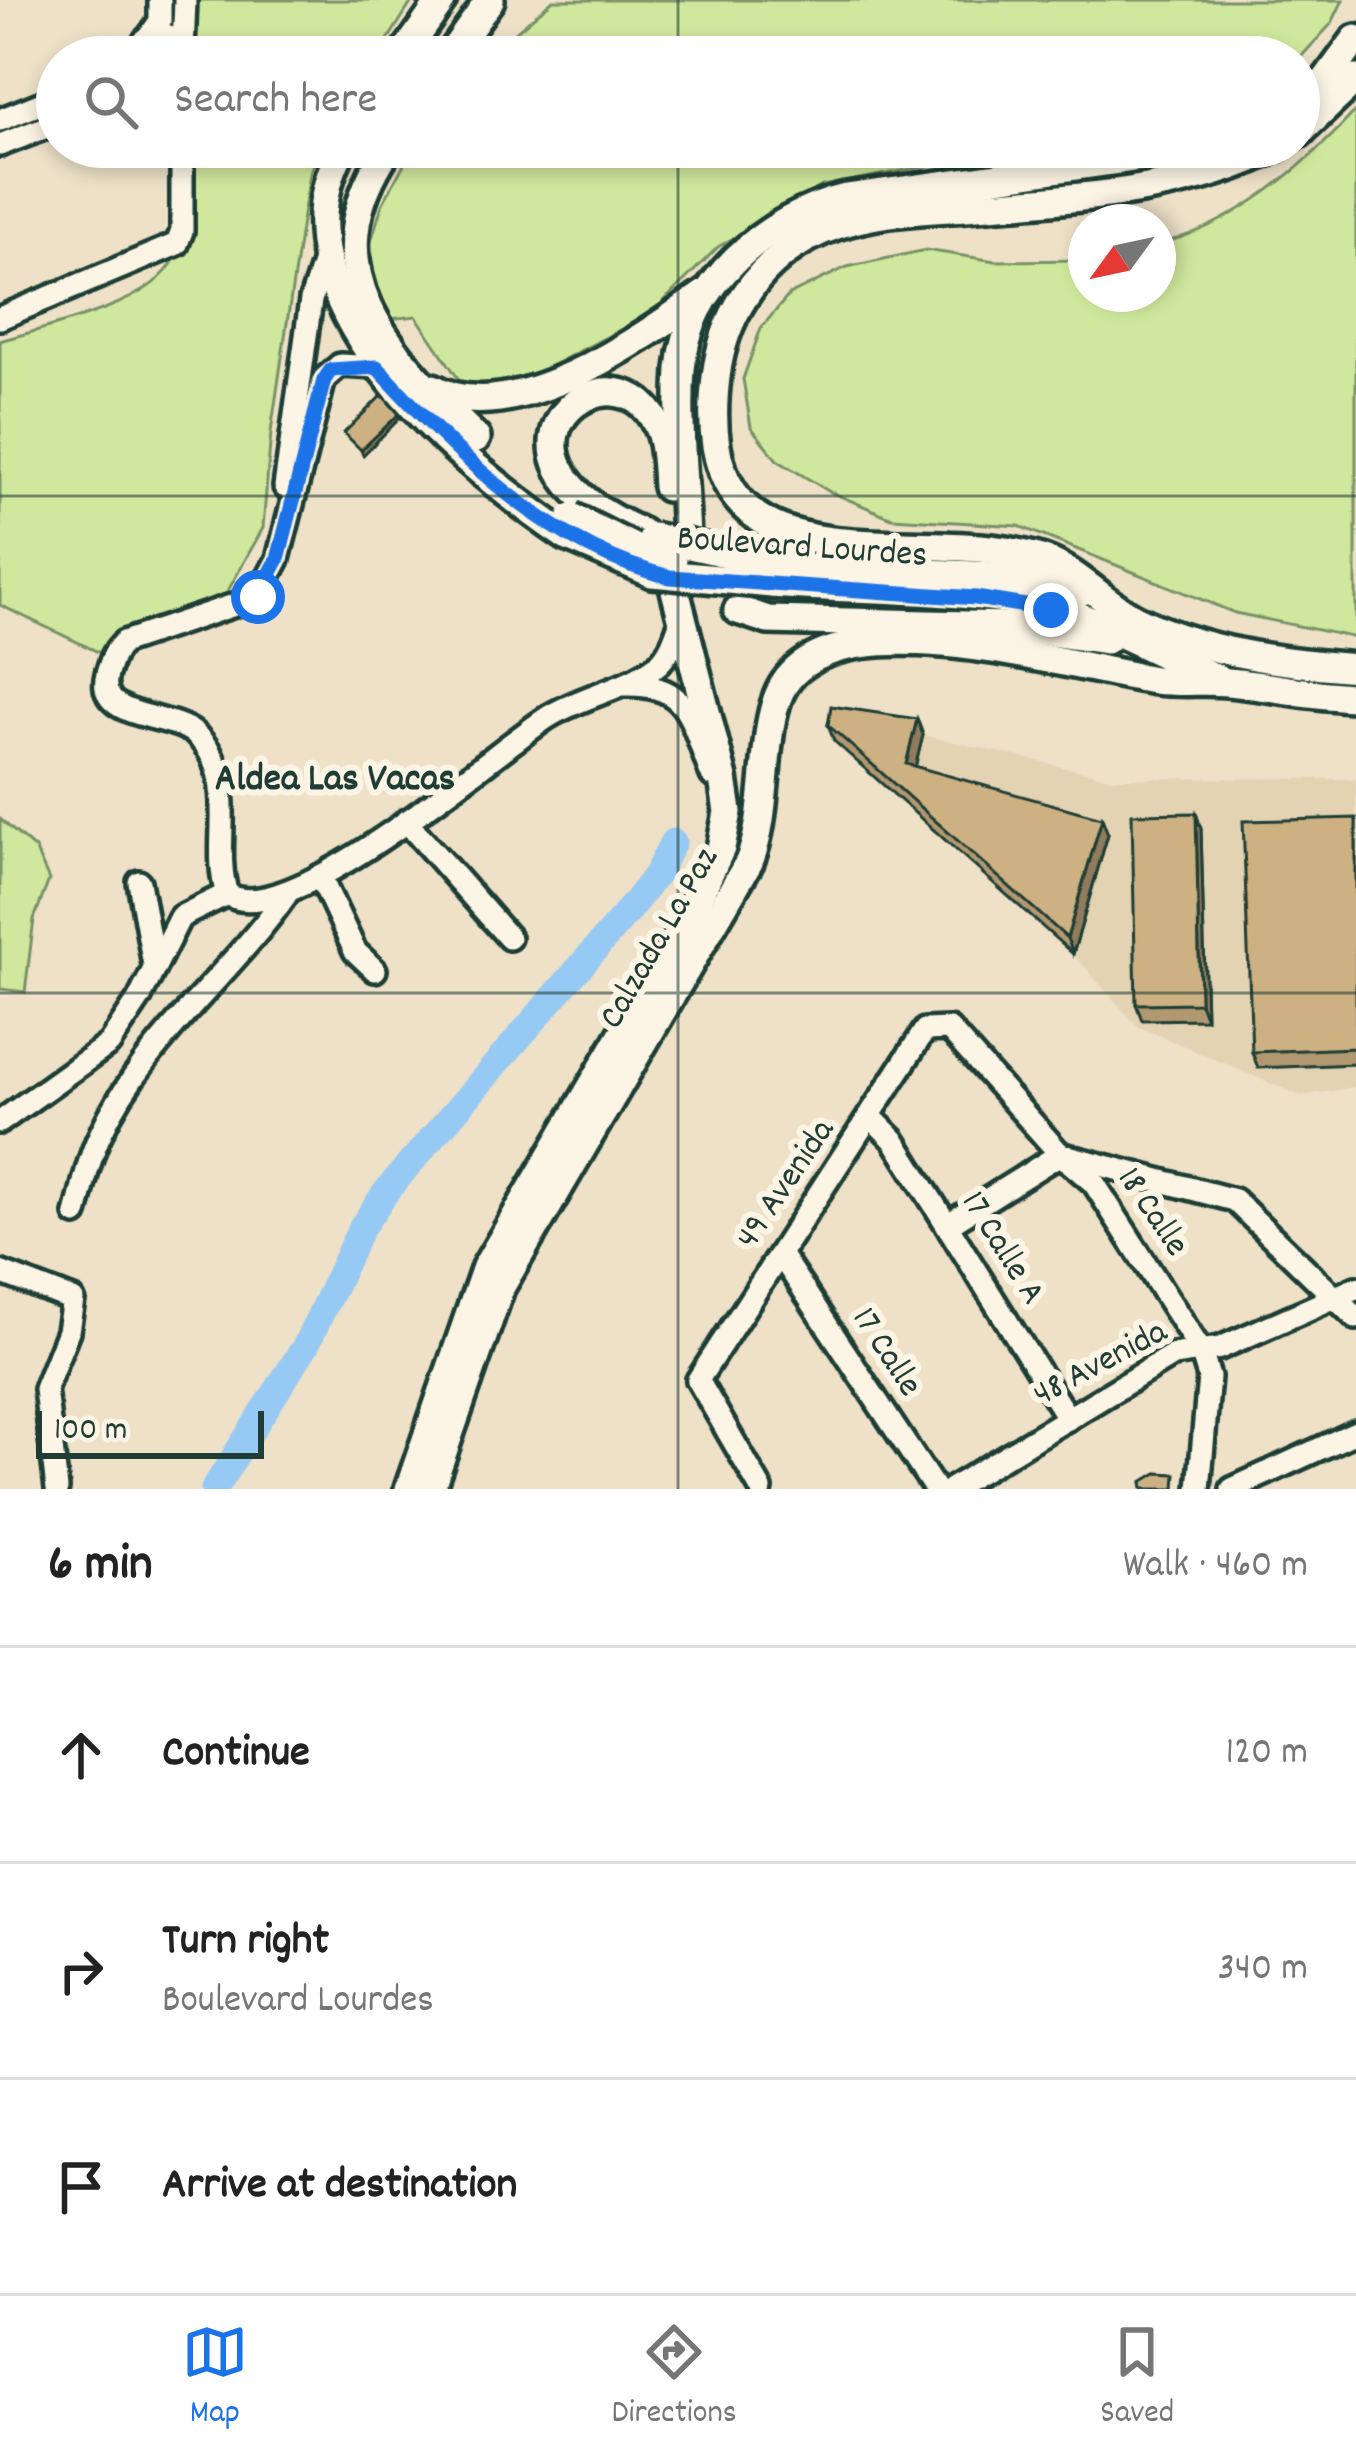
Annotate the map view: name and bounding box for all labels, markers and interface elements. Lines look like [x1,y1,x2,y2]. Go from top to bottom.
search box [36,36,1320,168]
icon: search [78,69,144,135]
text: Search here [174,70,377,134]
north arrow [1068,204,1176,312]
street label: Boulevard Lourdes [675,514,929,584]
route start [231,570,285,624]
route end [1024,583,1078,637]
district label: Aldea Las Vacas [215,754,455,809]
street label: Calzada La Paz [588,838,734,1040]
street label: 49 Avenida [724,1109,850,1261]
street label: 18 Calle [1102,1158,1200,1268]
street label: 17 Calle A [946,1182,1056,1316]
street label: 17 Calle [837,1298,933,1408]
street label: 48 Avenida [1025,1307,1178,1422]
scale bar [36,1405,264,1458]
text: 100 m [54,1408,127,1455]
text: 6 min [48,1531,153,1603]
text: Walk · 460 m [1123,1540,1308,1595]
icon: ahead [48,1722,114,1788]
text: Continue [162,1723,310,1787]
text: 120 m [1225,1727,1308,1782]
text: Turn right [162,1911,329,1975]
icon: right [48,1938,114,2004]
text: 340 m [1218,1943,1308,1998]
text: Boulevard Lourdes [162,1975,434,2030]
icon: arrive [48,2154,114,2220]
text: Arrive at destination [162,2155,517,2219]
tab: Map [182,2319,248,2438]
tab: Directions [612,2319,737,2438]
tab: Saved [1100,2319,1174,2438]

